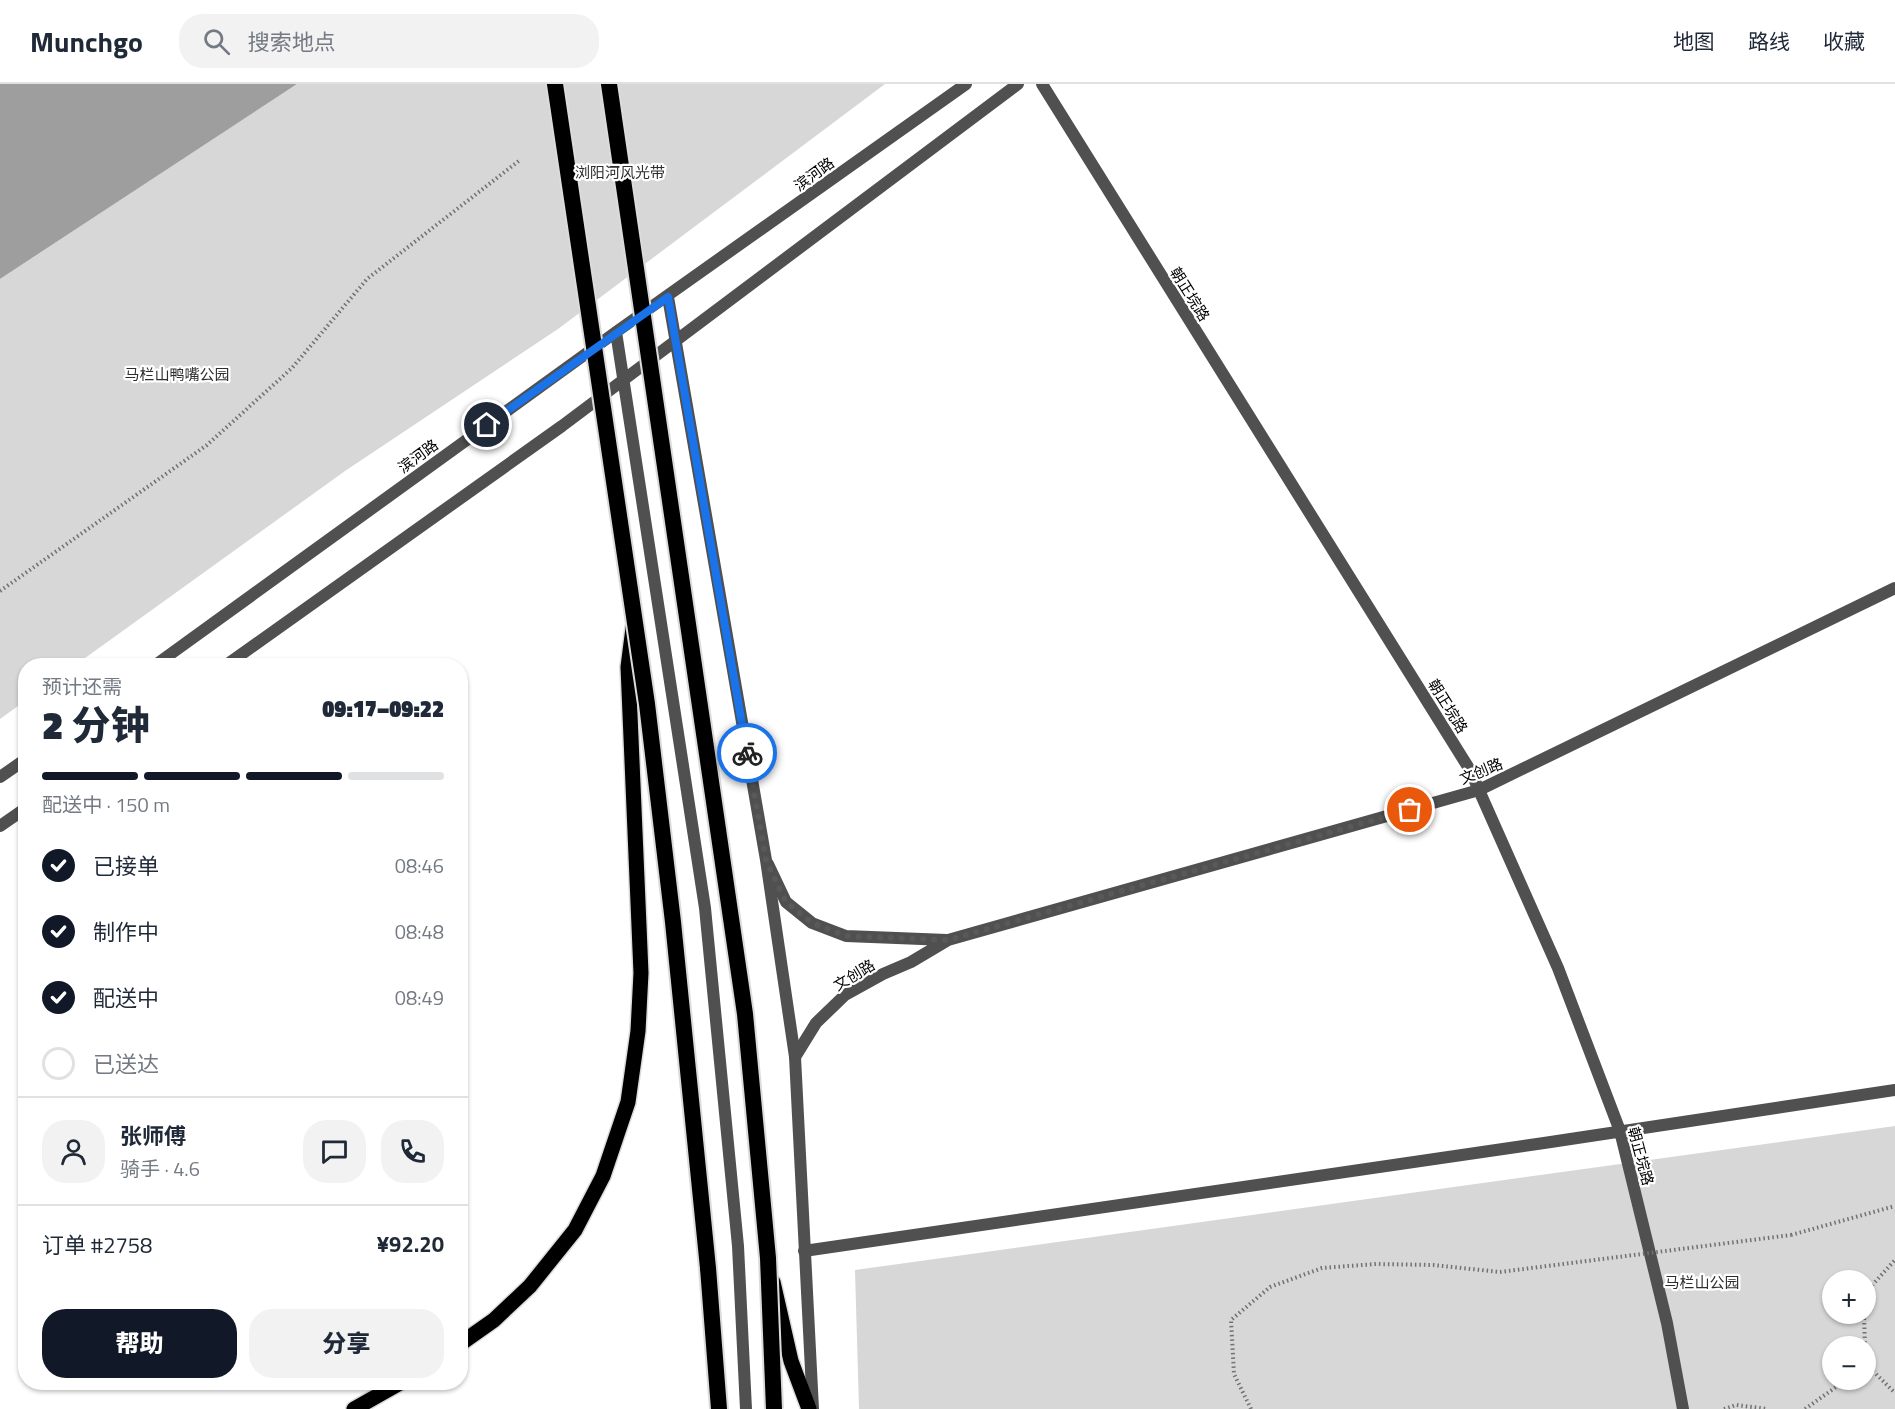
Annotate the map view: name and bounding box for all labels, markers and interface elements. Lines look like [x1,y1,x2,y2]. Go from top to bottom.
search box [179,14,599,68]
text: Munchgo [30,20,143,63]
icon: search [200,25,233,58]
text: 搜索地点 [248,25,336,59]
text: 地图 [1673,25,1715,57]
text: 路线 [1748,25,1790,57]
text: 收藏 [1823,25,1865,57]
street label: 滨河路 [789,151,839,197]
park label: 浏阳河风光带 [575,161,665,184]
street label: 朝正垸路 [1164,262,1216,326]
park label: 马栏山鸭嘴公园 [124,363,230,386]
pin [461,399,512,450]
icon: home [470,408,503,441]
street label: 滨河路 [393,433,443,479]
text: 预计还需 [42,671,122,702]
street label: 朝正垸路 [1422,674,1474,738]
text: 09:17–09:22 [322,692,444,726]
text: 2 分钟 [42,695,150,754]
courier [717,723,777,783]
icon: bike [731,737,764,770]
street label: 文创路 [1456,752,1506,790]
pin [1384,784,1435,835]
text: 配送中 · 150 m [42,789,170,820]
icon: bag [1393,793,1426,826]
icon: check [42,849,75,882]
text: 已接单 [93,849,159,883]
text: 08:46 [395,850,444,881]
icon: check [42,915,75,948]
text: 制作中 [93,915,159,949]
text: 08:48 [395,916,444,947]
street label: 文创路 [829,954,879,996]
icon: check [42,981,75,1014]
text: 配送中 [93,981,159,1015]
text: 08:49 [395,982,444,1013]
text: 已送达 [93,1047,159,1081]
text: 张师傅 [120,1119,186,1153]
button: person [42,1120,105,1183]
button: chat [303,1120,366,1183]
button: phone [381,1120,444,1183]
street label: 朝正垸路 [1622,1124,1660,1188]
text: 骑手 · 4.6 [120,1153,200,1184]
text: ¥92.20 [377,1227,444,1261]
text: 订单 #2758 [42,1228,152,1262]
map controls [1822,1270,1876,1390]
button: + [1822,1270,1876,1324]
park label: 马栏山公园 [1664,1271,1740,1294]
button: 帮助 [42,1309,237,1378]
button: 分享 [249,1309,444,1378]
button: − [1822,1336,1876,1390]

